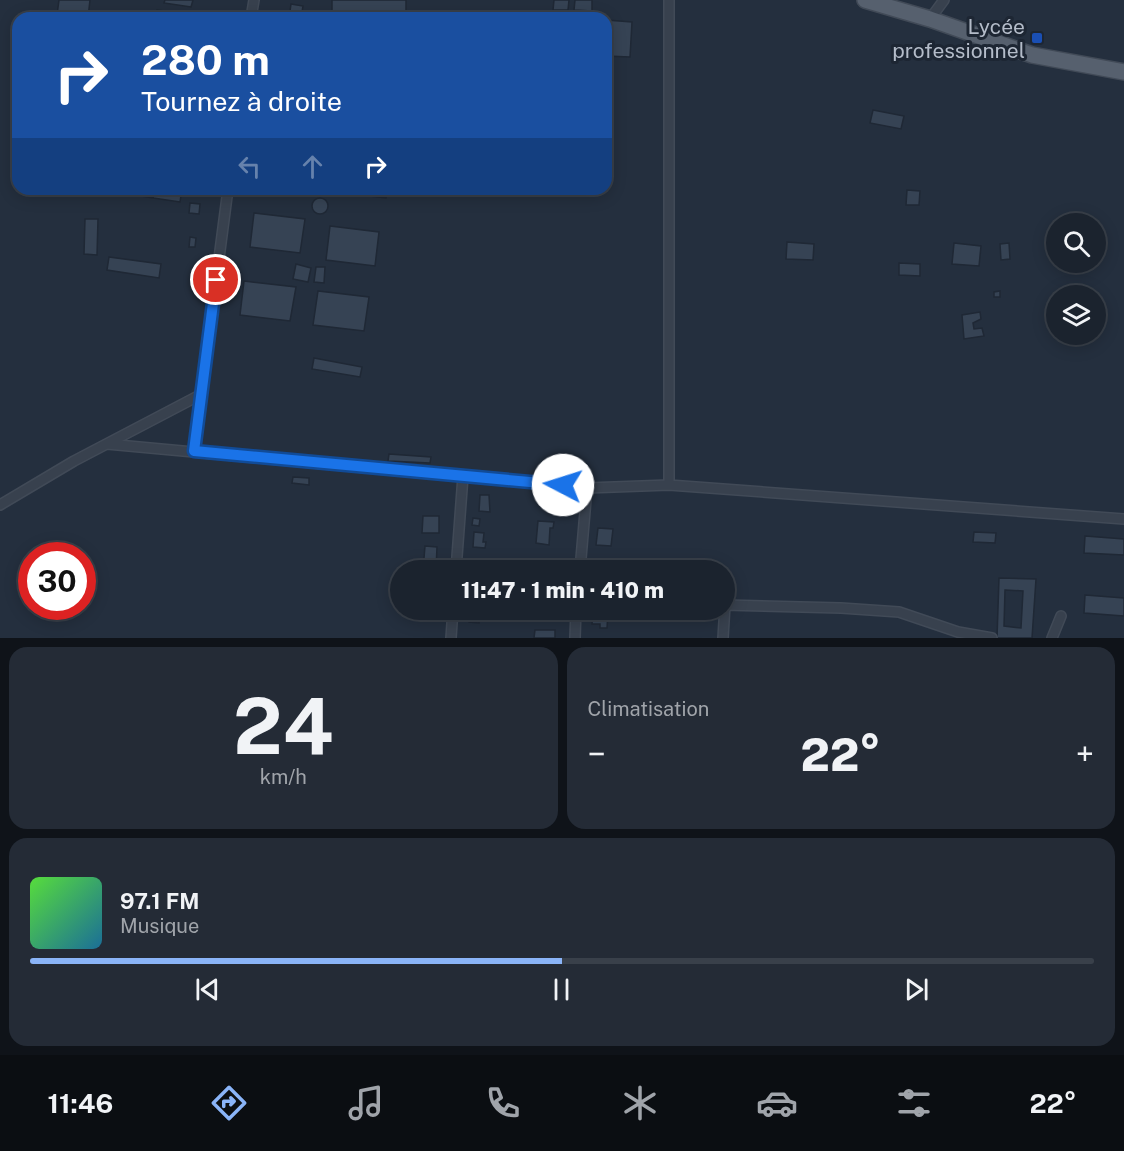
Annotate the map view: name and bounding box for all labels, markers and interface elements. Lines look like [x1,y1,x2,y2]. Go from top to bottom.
place label: Lycée professionnel [892,14,1025,63]
marker: Lycée professionnel [1030,31,1044,45]
text: 280 m [141,35,270,84]
icon: right [42,36,120,114]
text: Tournez à droite [141,85,342,117]
icon: left [233,150,266,183]
icon: ahead [296,150,329,183]
icon: right [359,150,392,183]
map controls [1046,213,1106,345]
button: search [1046,213,1106,273]
pin [190,254,241,305]
icon: arrive [199,263,232,296]
button: layers [1046,285,1106,345]
position arrow [531,453,595,517]
speed limit sign: 30 [18,542,96,620]
text: 11:47 · 1 min · 410 m [461,577,664,603]
text: 24 [233,680,334,772]
text: Climatisation [588,697,709,721]
text: 22° [801,728,881,781]
text: − [588,735,606,773]
text: + [1076,735,1094,773]
text: km/h [260,765,307,789]
text: 97.1 FM [120,888,199,914]
text: Musique [120,914,199,938]
icon: previous [191,973,224,1006]
icon: pause [545,973,578,1006]
icon: next [900,973,933,1006]
icon: directions [208,1082,250,1124]
icon: music [345,1082,387,1124]
icon: phone [482,1082,524,1124]
icon: climate [619,1082,661,1124]
icon: car [756,1082,798,1124]
icon: filters [893,1082,935,1124]
text: 11:46 [47,1087,113,1119]
text: 22° [1029,1087,1077,1119]

